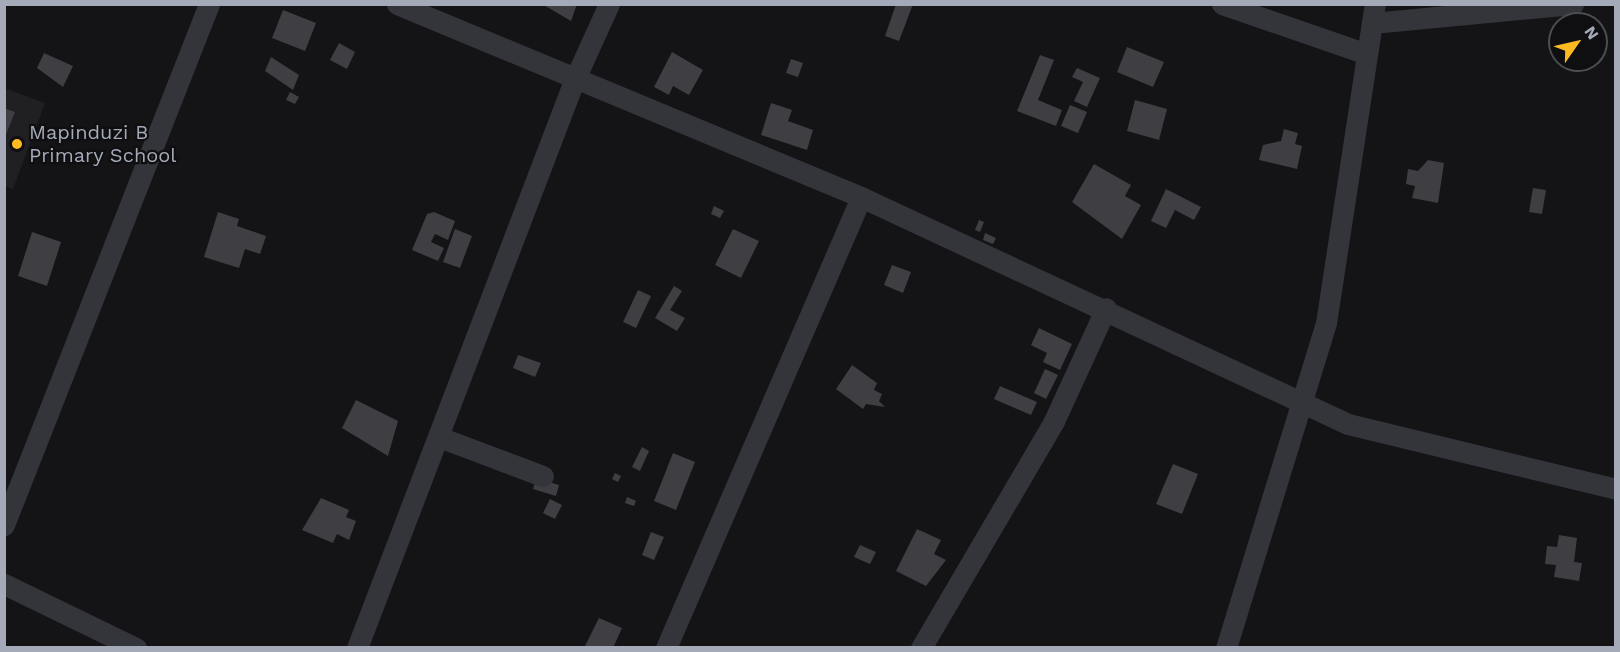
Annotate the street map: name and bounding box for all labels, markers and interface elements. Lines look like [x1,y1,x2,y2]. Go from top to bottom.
north arrow [1548,12,1608,72]
text: N [1580,23,1603,43]
place label: Mapinduzi B Primary School [29,120,177,167]
marker: Mapinduzi B Primary School [10,137,24,151]

